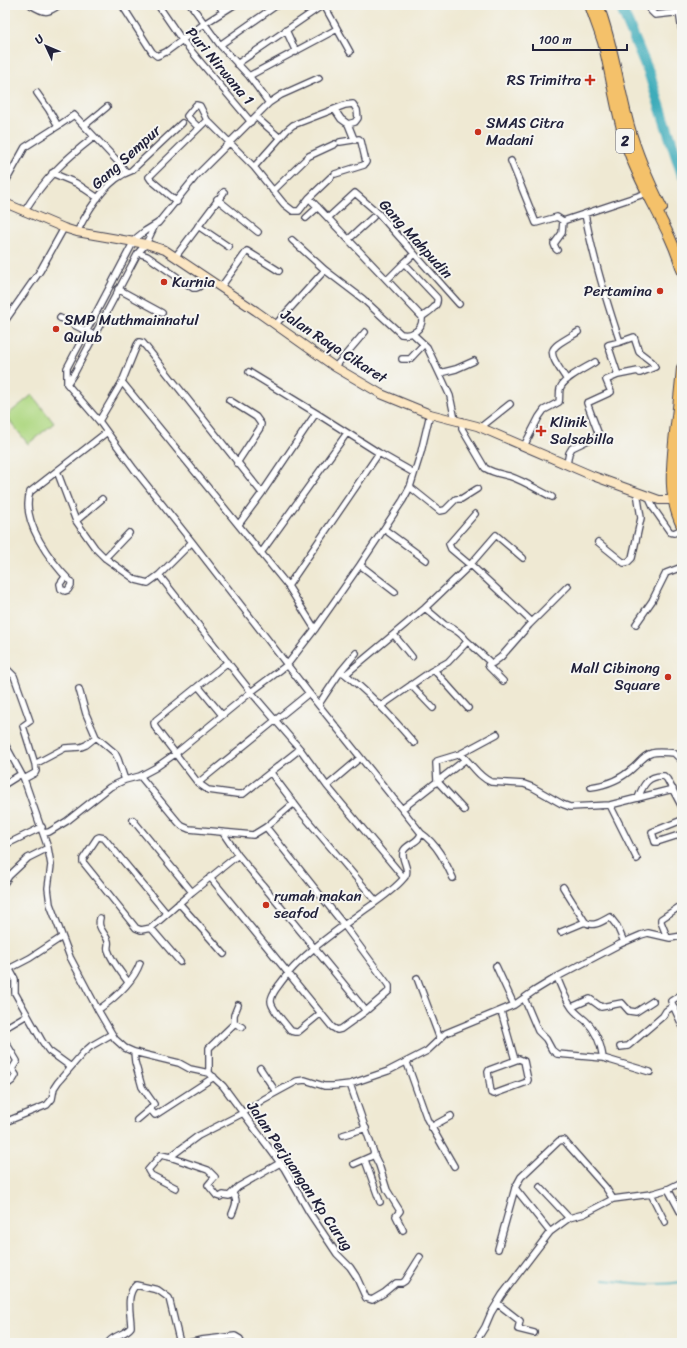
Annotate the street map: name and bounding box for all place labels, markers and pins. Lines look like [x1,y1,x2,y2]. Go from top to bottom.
place label: RS Trimitra [507,67,581,93]
marker: RS Trimitra [584,74,596,86]
place label: SMAS Citra Madani [486,110,564,153]
marker: SMAS Citra Madani [473,127,483,137]
place label: Kurnia [172,269,216,295]
marker: Kurnia [159,277,169,287]
place label: Pertamina [584,278,652,304]
marker: Pertamina [655,286,665,296]
place label: SMP Muthmainnatul Qulub [64,307,199,350]
marker: SMP Muthmainnatul Qulub [51,324,61,334]
place label: Klinik Salsabilla [550,409,614,452]
marker: Klinik Salsabilla [535,425,547,437]
place label: Mall Cibinong Square [571,655,660,698]
marker: Mall Cibinong Square [663,672,673,682]
place label: rumah makan seafod [273,883,362,926]
marker: rumah makan seafod [261,900,271,910]

